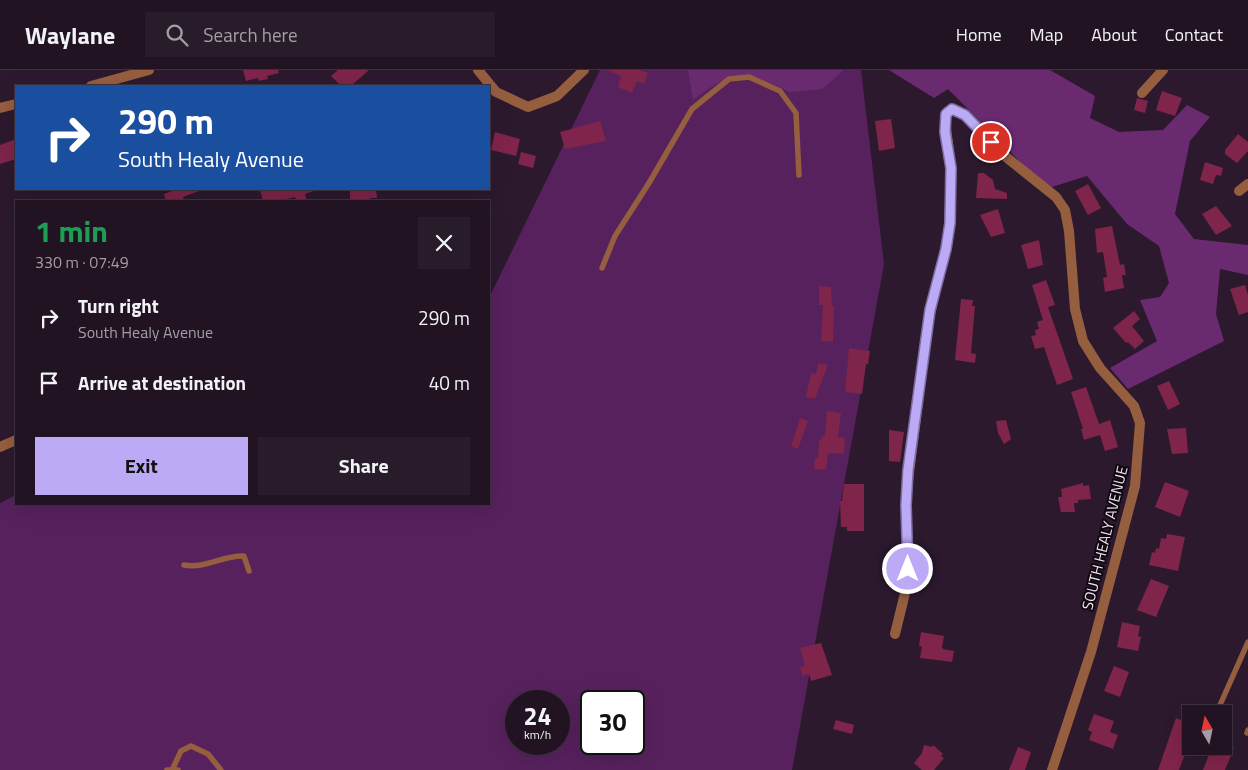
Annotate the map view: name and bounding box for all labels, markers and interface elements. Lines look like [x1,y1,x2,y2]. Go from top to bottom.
search box [145,12,495,57]
text: Waylane [25,17,115,53]
text: Search here [203,20,298,49]
icon: search [163,21,191,49]
text: Home [956,21,1002,48]
text: Map [1030,21,1063,48]
text: About [1091,21,1137,48]
text: Contact [1165,21,1223,48]
text: 290 m [118,94,214,148]
icon: right [35,105,100,170]
pin [970,121,1012,163]
icon: arrive [977,128,1005,156]
text: South Healy Avenue [118,142,304,176]
text: 1 min [35,208,108,254]
button: close [418,217,470,269]
text: 330 m · 07:49 [35,250,129,274]
text: Turn right [78,291,159,320]
text: 290 m [418,303,470,332]
icon: right [35,304,63,332]
text: South Healy Avenue [78,320,213,344]
text: Arrive at destination [78,368,246,397]
text: 40 m [429,368,470,397]
icon: arrive [35,369,63,397]
button: Exit [35,437,248,495]
button: Share [258,437,470,495]
street label: SOUTH HEALY AVENUE [1076,464,1133,612]
position arrow [881,542,933,594]
speed limit sign: 30 [580,690,645,755]
text: 24 [523,697,552,735]
north arrow [1182,705,1232,755]
map controls [1182,705,1232,755]
text: km/h [524,725,551,744]

